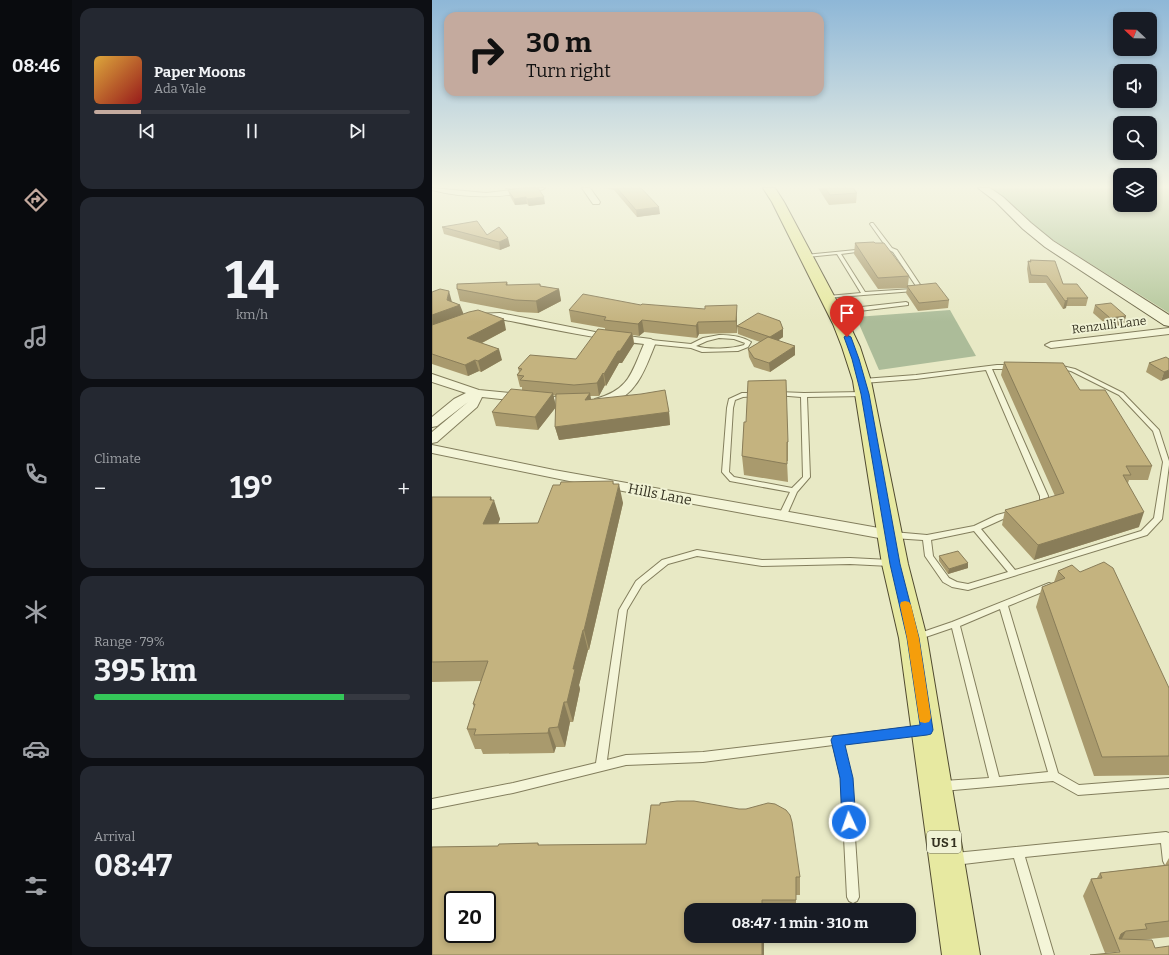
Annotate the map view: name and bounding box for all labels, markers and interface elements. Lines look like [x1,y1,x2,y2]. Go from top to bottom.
north arrow [1113,12,1157,56]
map controls [1113,12,1157,212]
text: 30 m [526,26,592,59]
icon: right [460,28,512,80]
text: 08:46 [12,55,60,77]
text: Turn right [526,60,611,82]
text: Paper Moons [154,63,246,81]
button: sound [1113,64,1157,108]
text: Ada Vale [154,81,206,96]
button: search [1113,116,1157,160]
icon: previous [136,120,158,142]
icon: pause [241,120,263,142]
icon: next [346,120,368,142]
button: layers [1113,168,1157,212]
icon: directions [22,186,50,214]
text: 14 [225,249,279,312]
pin [830,296,864,337]
icon: arrive [836,302,858,324]
text: km/h [236,307,268,322]
street label: Renzulli Lane [1071,313,1147,337]
icon: music [22,323,50,351]
text: Climate [94,451,141,466]
icon: phone [22,460,50,488]
text: 19° [230,470,274,506]
text: − [94,475,106,502]
text: + [397,475,410,502]
street label: Hills Lane [627,480,693,509]
icon: climate [22,598,50,626]
text: Range · 79% [94,634,165,649]
text: 395 km [94,653,197,689]
icon: car [22,735,50,763]
position arrow [828,801,870,843]
text: Arrival [94,829,135,844]
road number: US 1 [927,831,961,853]
text: 08:47 [94,848,172,884]
icon: filters [22,872,50,900]
speed limit sign: 20 [444,891,496,943]
text: 08:47 · 1 min · 310 m [732,914,868,932]

